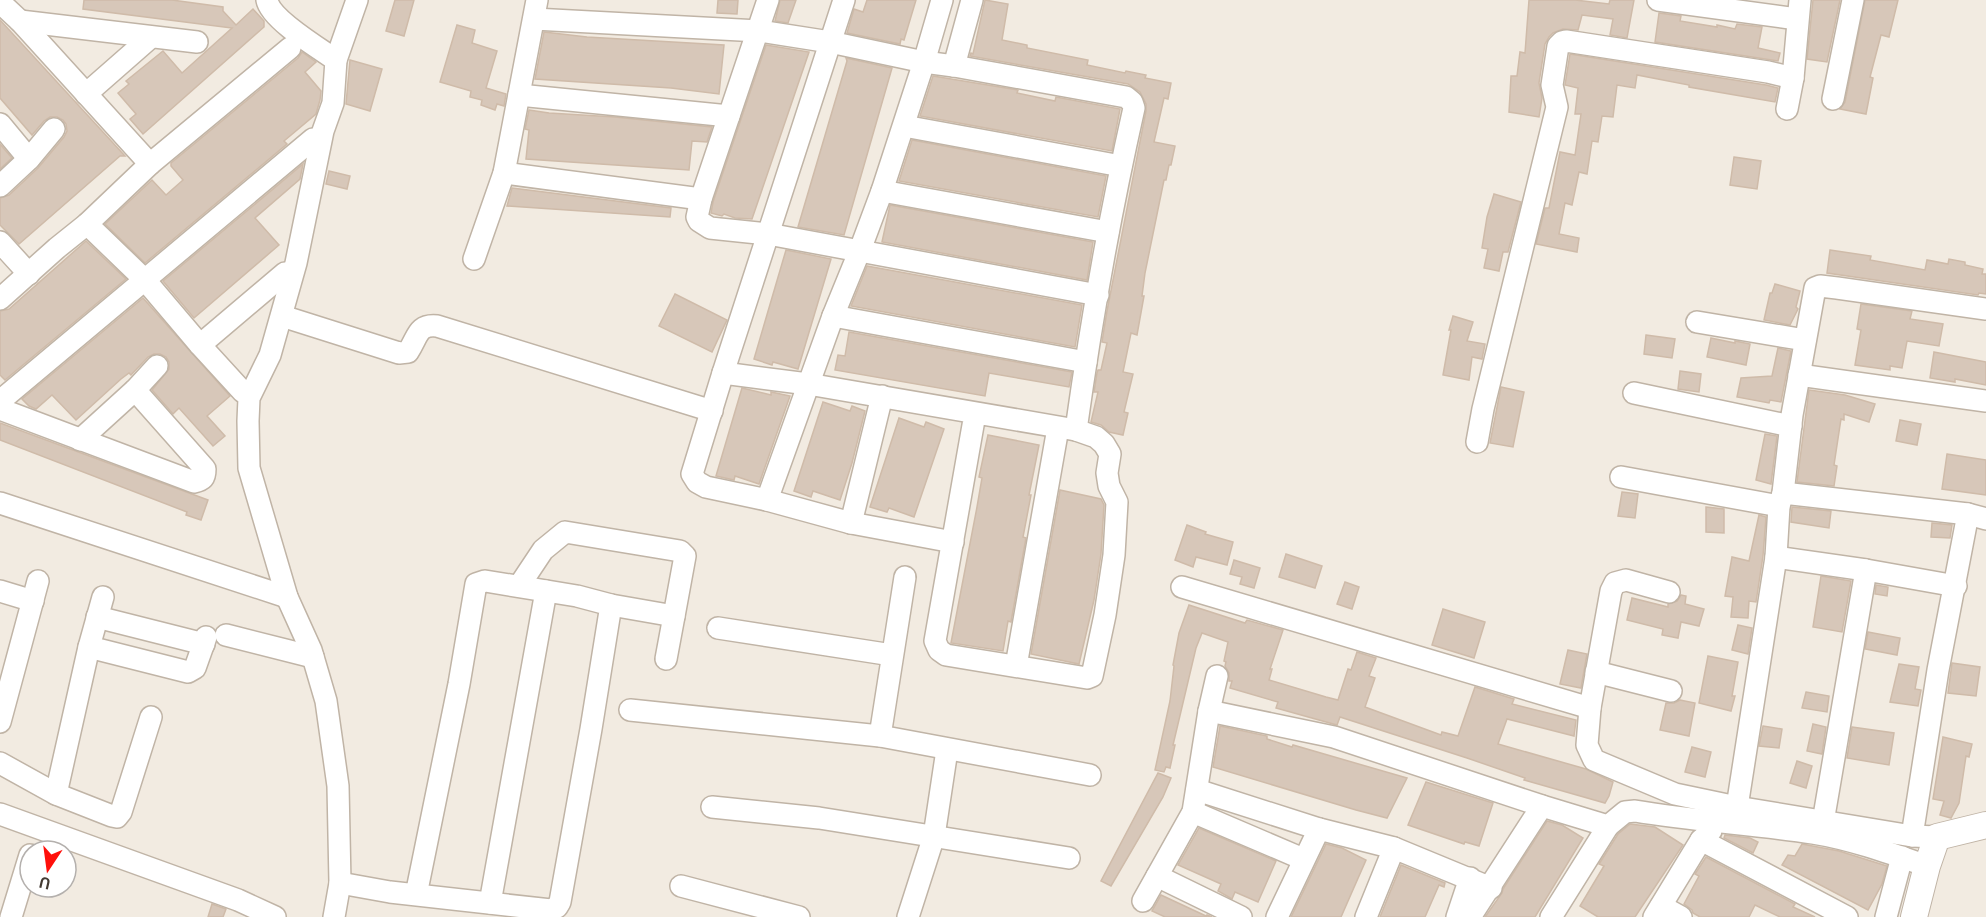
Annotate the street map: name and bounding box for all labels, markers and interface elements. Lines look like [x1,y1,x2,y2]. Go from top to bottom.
north arrow [18,839,78,899]
text: U [37,874,52,894]

